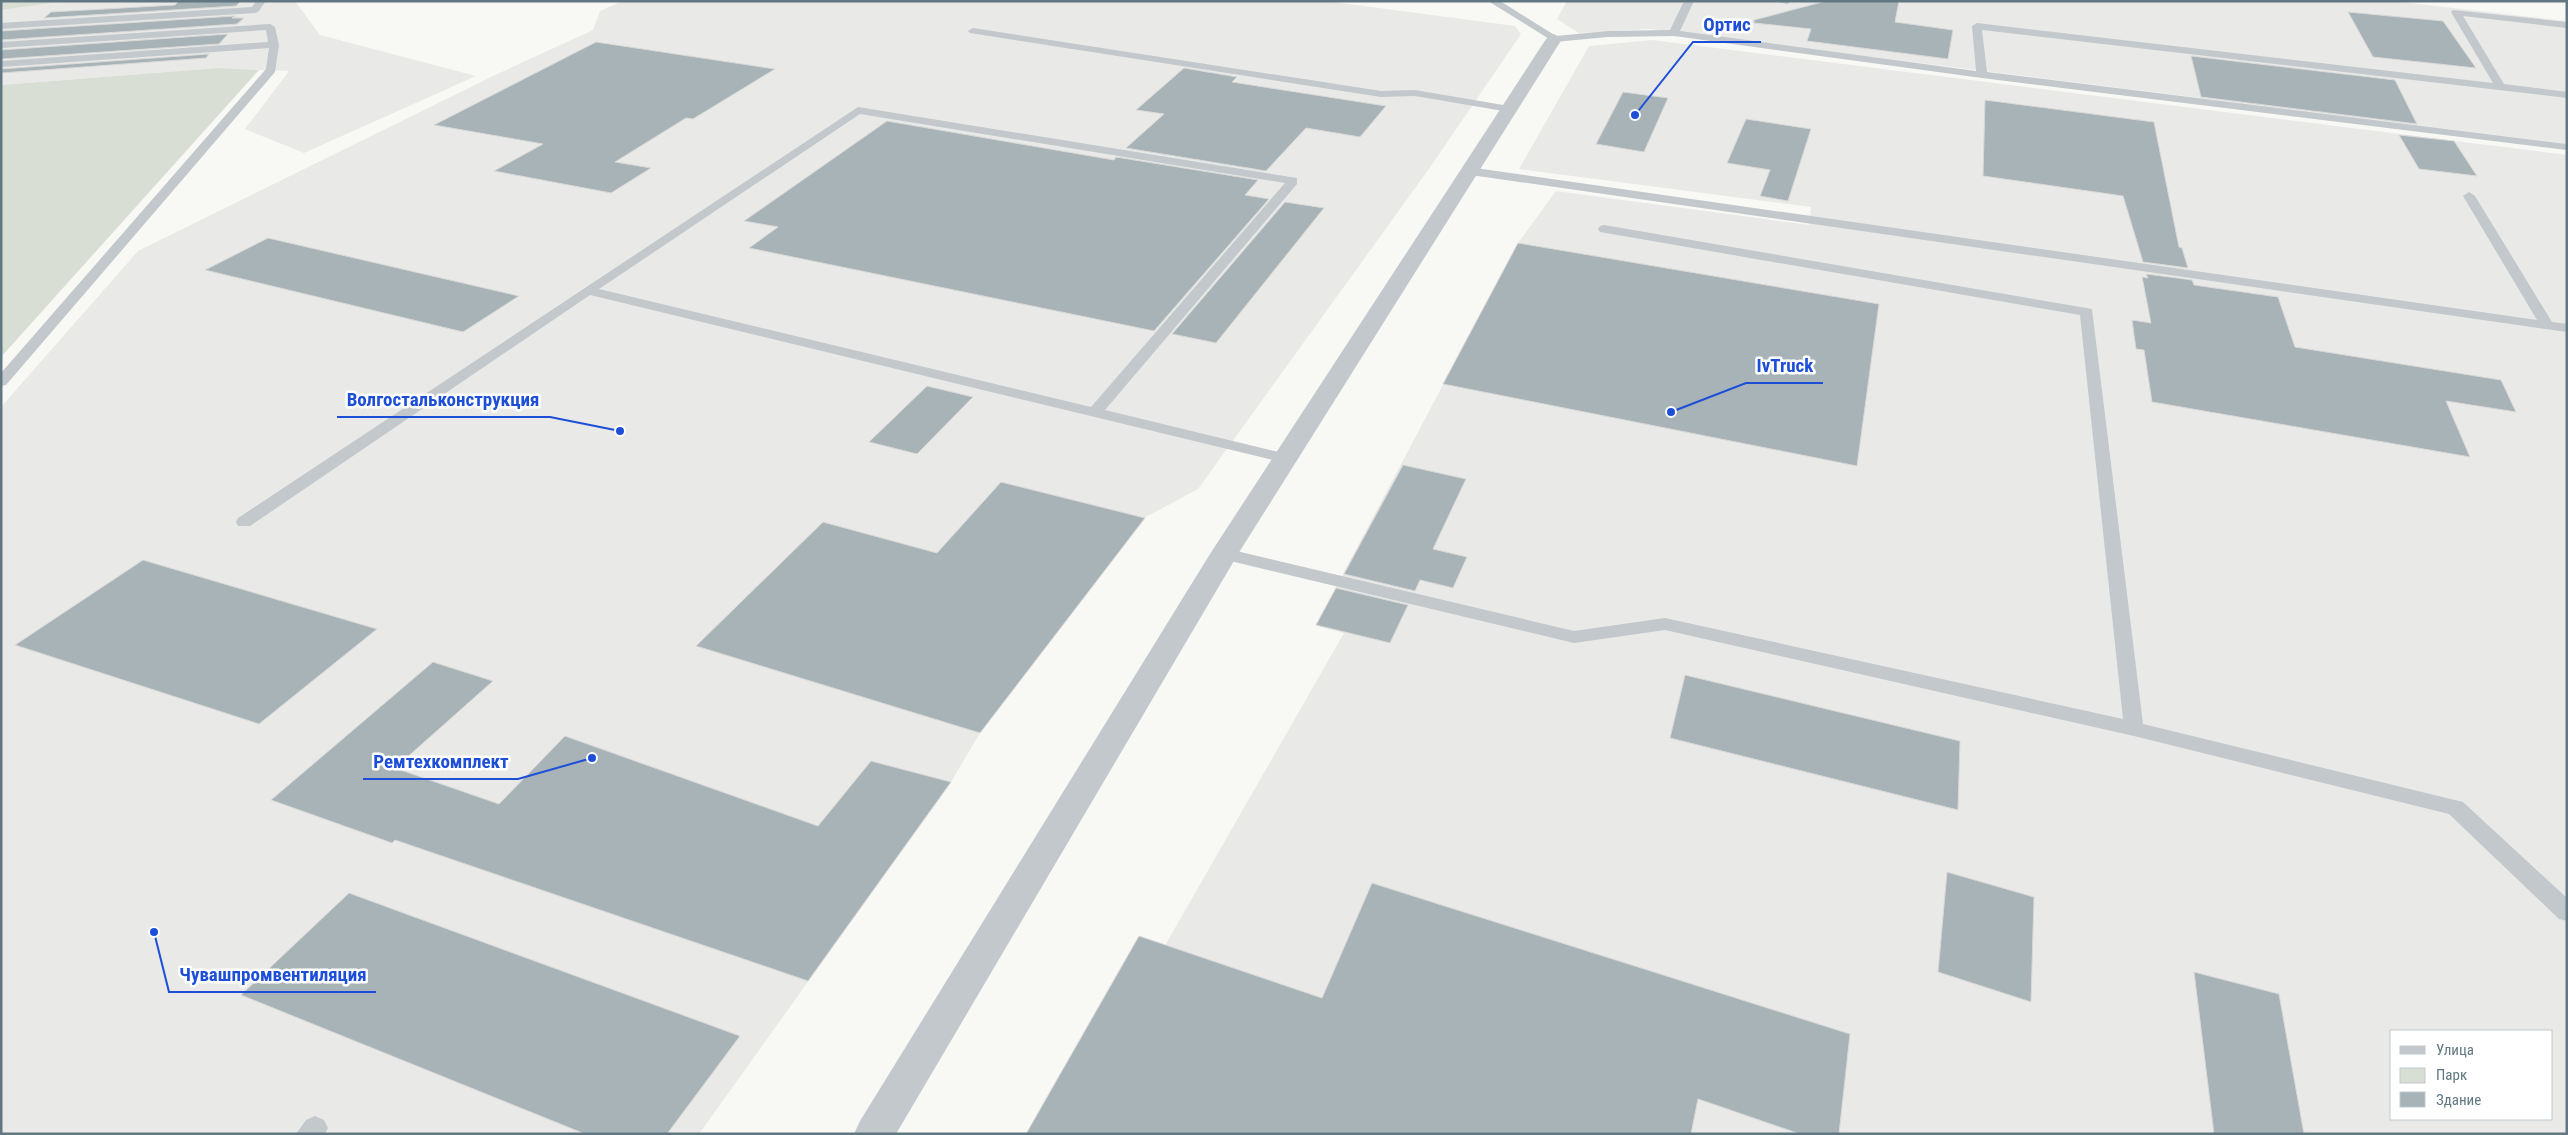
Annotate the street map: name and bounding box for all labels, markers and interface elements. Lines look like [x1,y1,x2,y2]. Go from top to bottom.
callout: Ортис [1693,8,1761,42]
text: Ортис [1703,13,1751,36]
callout: IvTruck [1746,349,1823,383]
text: IvTruck [1757,354,1814,377]
callout: Волгостальконструкция [337,383,550,417]
text: Волгостальконструкция [347,388,539,411]
callout: Ремтехкомплект [363,745,518,779]
text: Ремтехкомплект [373,750,509,773]
callout: Чувашпромвентиляция [169,958,376,992]
text: Чувашпромвентиляция [179,963,367,986]
legend [2390,1030,2553,1120]
text: Улица [2436,1041,2474,1059]
text: Парк [2436,1066,2467,1084]
text: Здание [2436,1091,2481,1109]

